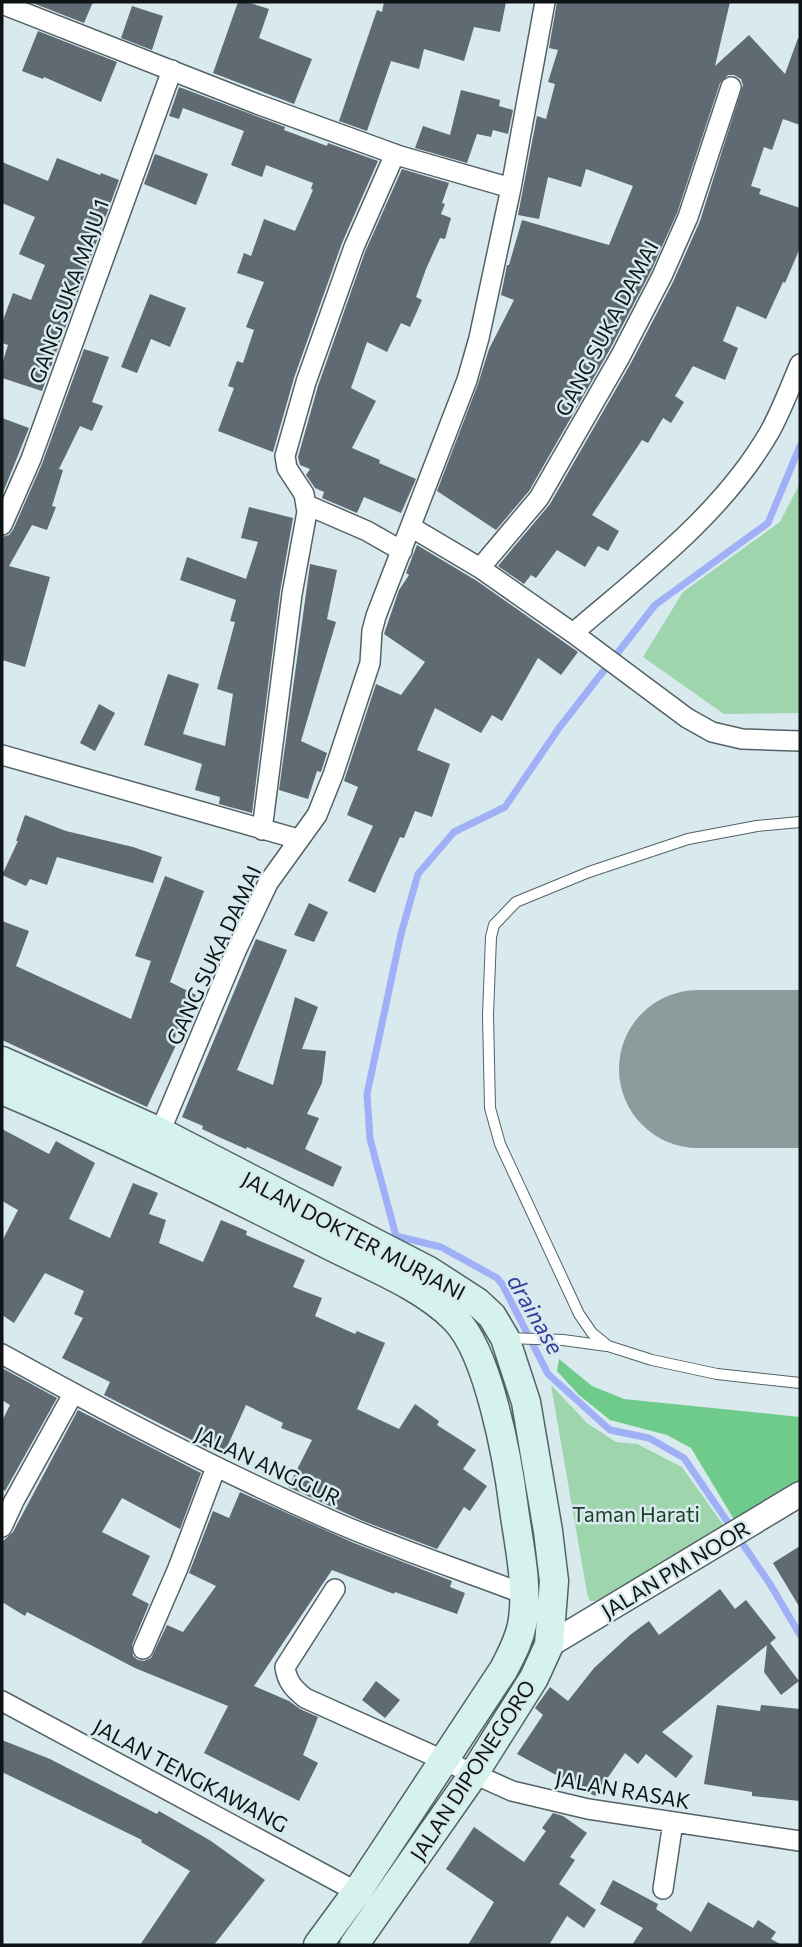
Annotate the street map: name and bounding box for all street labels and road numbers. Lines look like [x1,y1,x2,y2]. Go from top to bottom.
street label: GANG SUKA MAJU 1 [23,195,113,387]
street label: GANG SUKA DAMAI [549,236,663,420]
street label: GANG SUKA DAMAI [160,861,266,1049]
street label: JALAN DOKTER MURJANI [238,1165,470,1305]
street label: JALAN ANGGUR [191,1420,345,1510]
street label: JALAN PM NOOR [596,1515,754,1623]
street label: JALAN DIPONEGORO [404,1675,540,1865]
street label: JALAN TENGKAWANG [89,1713,293,1837]
street label: JALAN RASAK [554,1765,692,1813]

